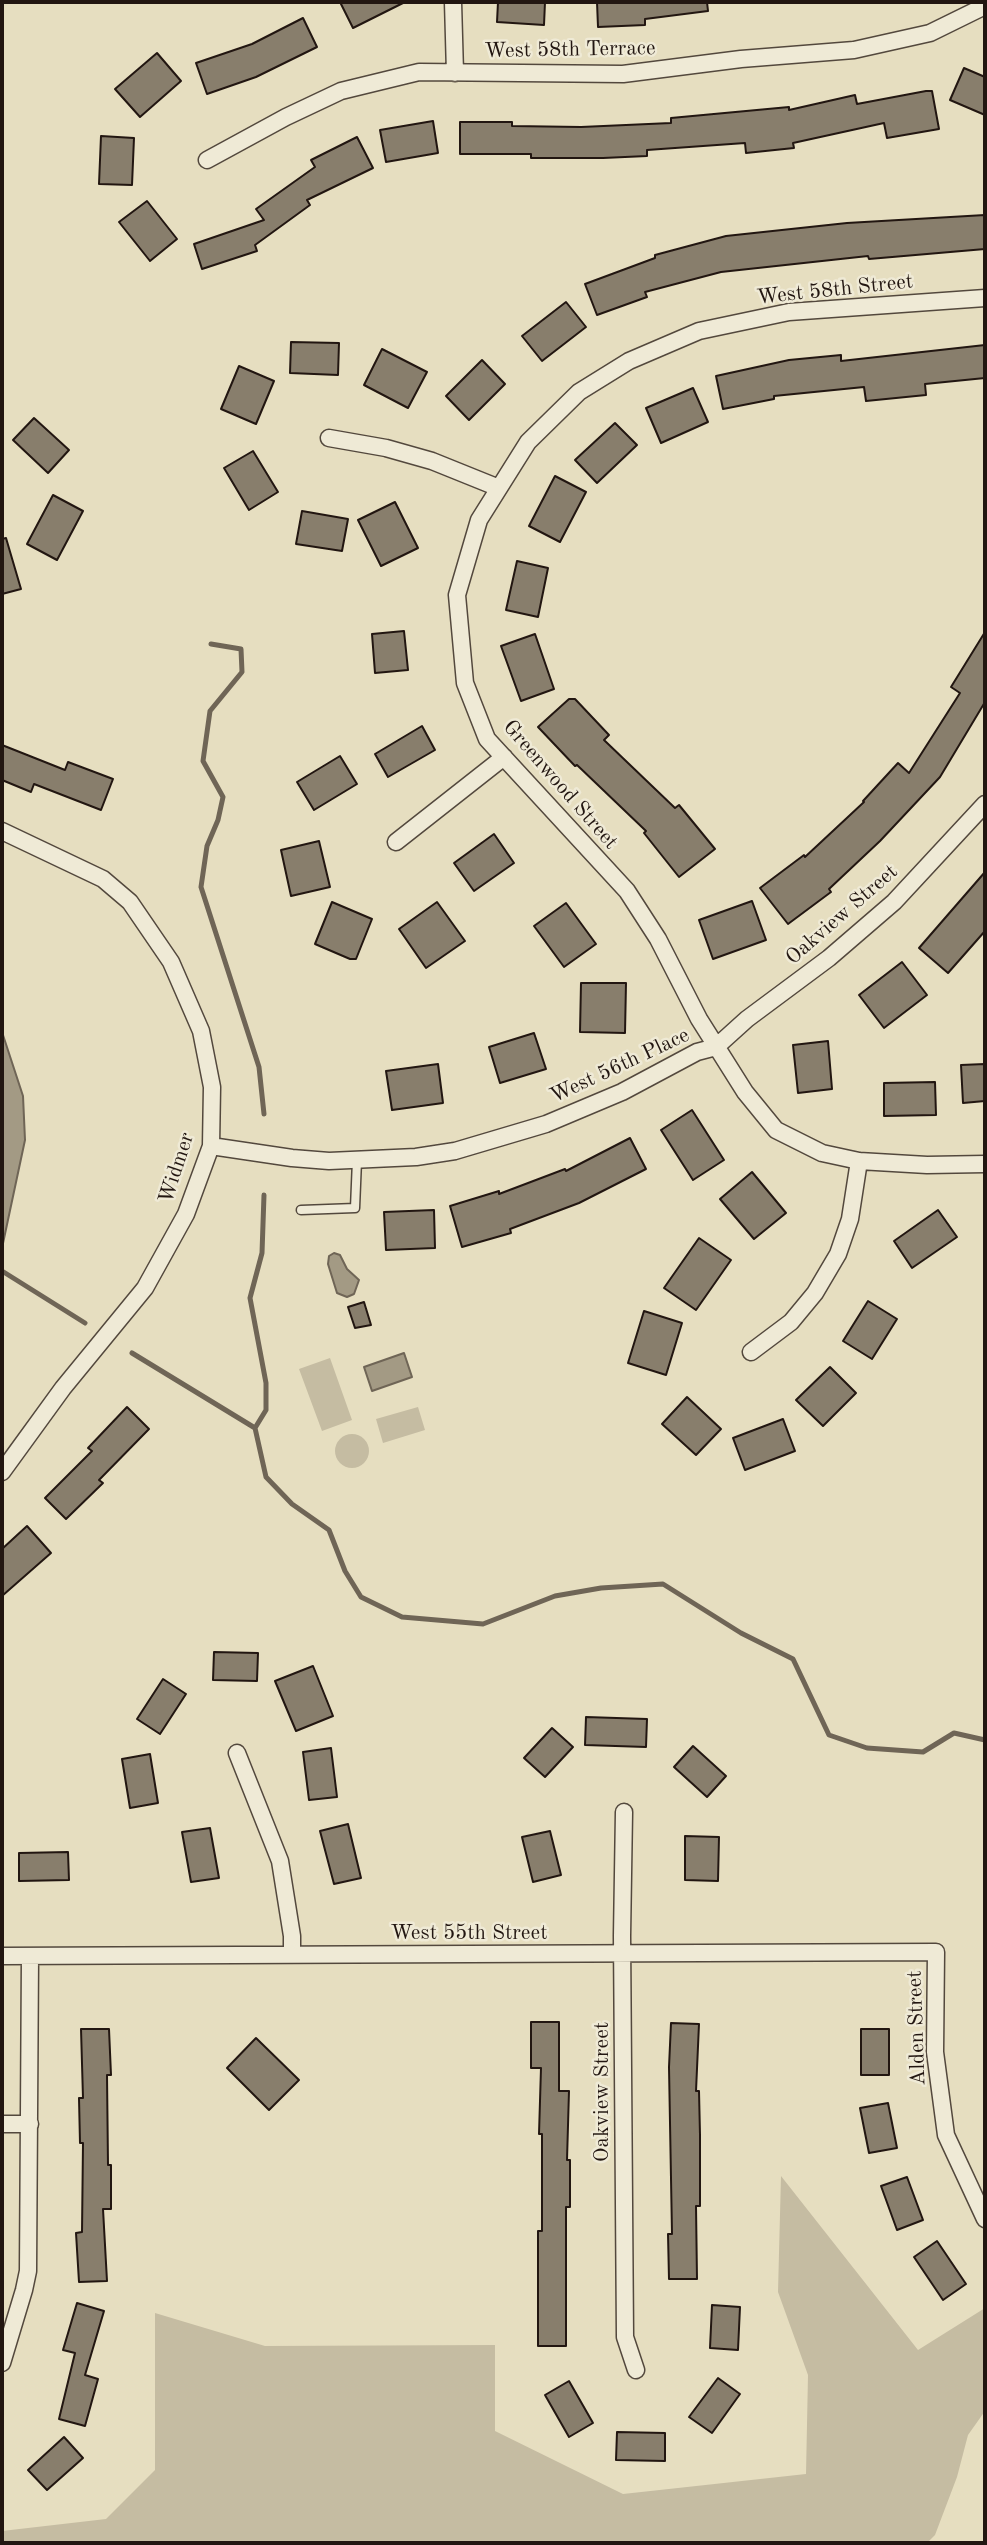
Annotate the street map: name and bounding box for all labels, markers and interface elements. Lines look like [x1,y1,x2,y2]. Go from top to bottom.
street label: West 58th Terrace [484,36,656,64]
street label: West 58th Street [756,269,914,311]
street label: Greenwood Street [497,715,623,855]
street label: Oakview Street [781,859,903,971]
street label: West 56th Place [546,1023,694,1109]
street label: Widmer [154,1129,200,1207]
street label: West 55th Street [390,1920,548,1946]
street label: Alden Street [902,1970,932,2086]
street label: Oakview Street [589,2022,615,2162]

